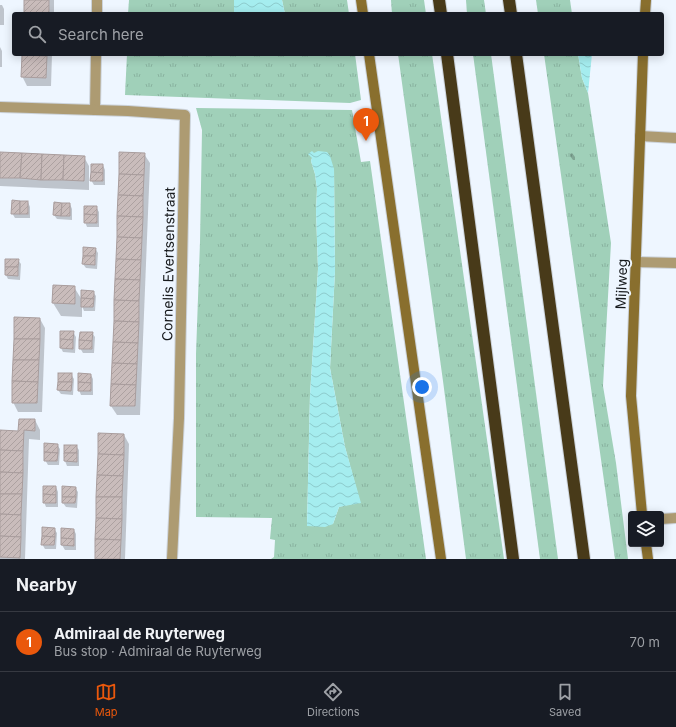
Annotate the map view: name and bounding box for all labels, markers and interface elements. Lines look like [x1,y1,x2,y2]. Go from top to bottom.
search box [12,12,664,56]
icon: search [26,23,48,45]
text: Search here [58,25,144,44]
pin: 1 [353,108,379,141]
street label: Cornelis Evertsenstraat [158,186,178,341]
street label: Mijlweg [612,258,630,310]
your location [412,377,432,397]
map controls [628,511,664,547]
button: layers [628,511,664,547]
text: Nearby [16,575,77,595]
text: Admiraal de Ruyterweg [54,624,225,643]
text: 1 [26,634,32,650]
text: 70 m [630,634,660,650]
text: Bus stop · Admiraal de Ruyterweg [54,643,262,659]
tab: Map [95,681,118,719]
tab: Directions [307,681,360,719]
tab: Saved [549,681,581,719]

